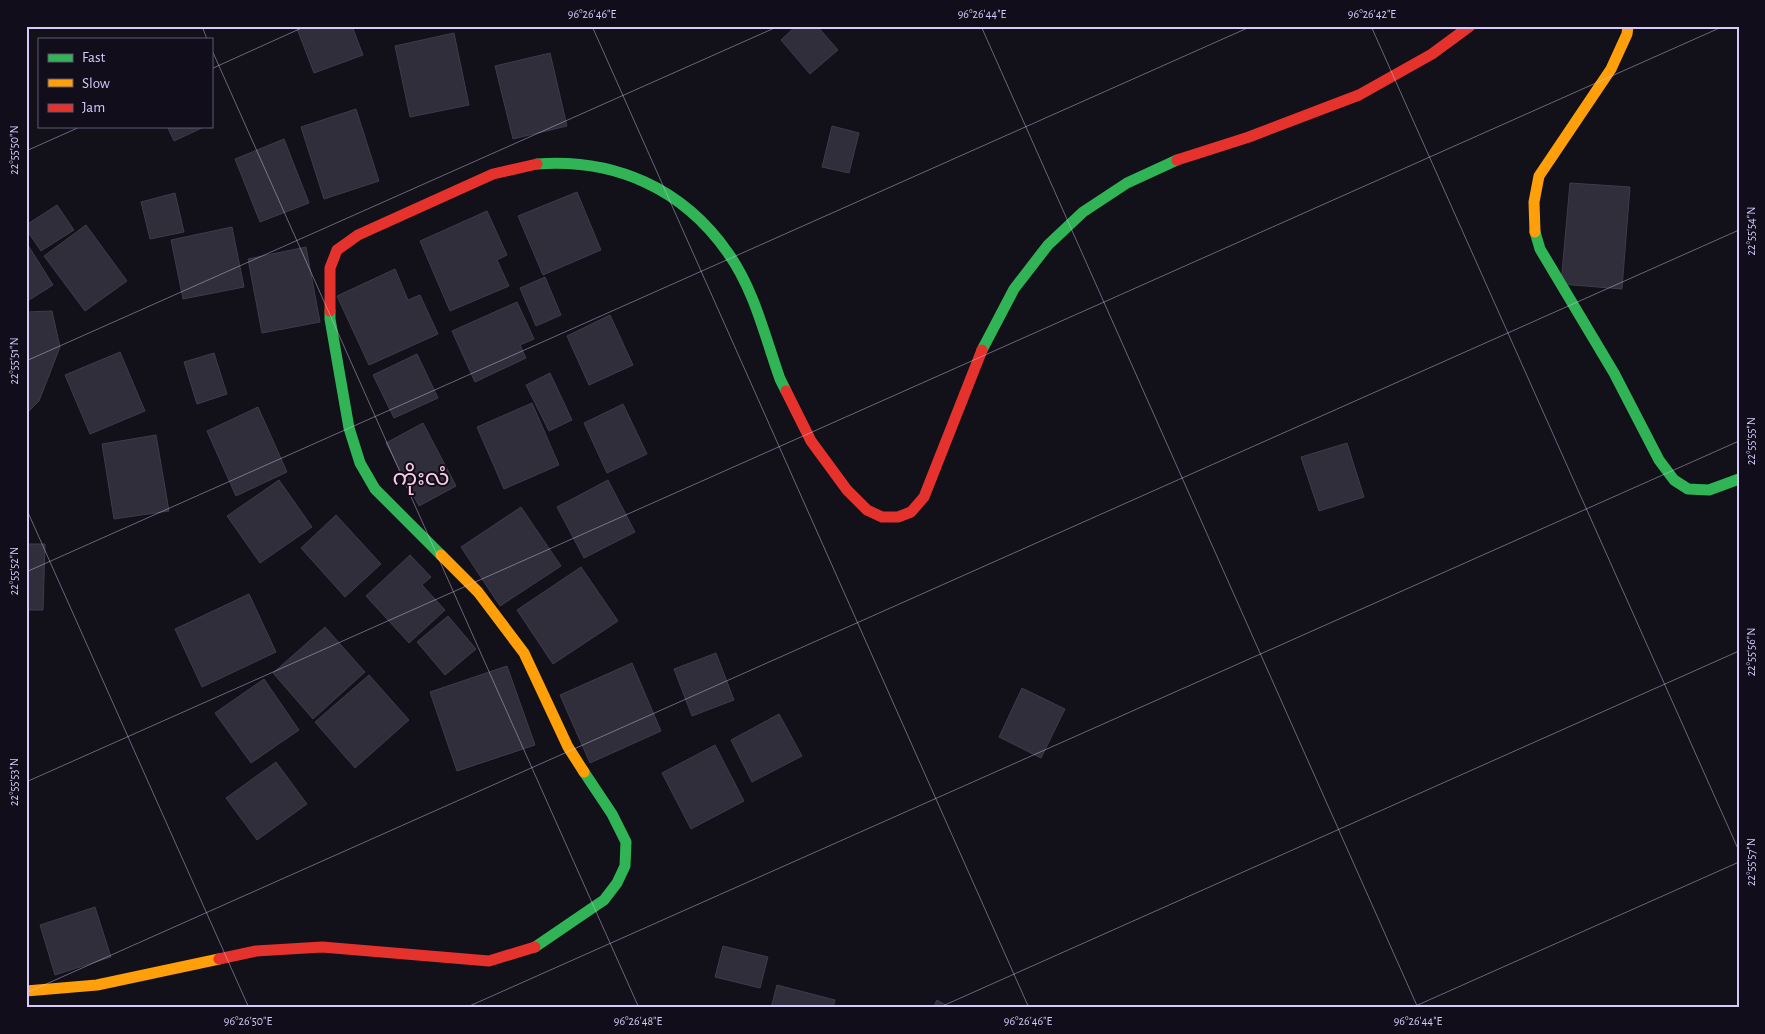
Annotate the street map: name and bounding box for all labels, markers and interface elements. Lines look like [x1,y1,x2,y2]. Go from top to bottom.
text: 96°26'46"E [568,8,616,20]
text: 96°26'44"E [958,8,1007,20]
text: 96°26'42"E [1348,8,1396,20]
legend [38,38,212,128]
text: Fast [82,50,106,65]
text: Slow [82,76,110,91]
text: Jam [82,100,105,115]
text: 22°55'50"N [8,125,20,175]
text: 22°55'54"N [1745,207,1757,255]
text: 22°55'51"N [8,337,20,385]
text: 22°55'55"N [1745,417,1757,465]
district label: ကိုးလံ [392,462,450,495]
text: 22°55'52"N [8,547,20,595]
text: 22°55'56"N [1745,628,1757,676]
text: 22°55'53"N [8,758,20,806]
text: 22°55'57"N [1745,838,1757,886]
text: 96°26'50"E [224,1015,272,1027]
text: 96°26'48"E [614,1015,662,1027]
text: 96°26'46"E [1004,1015,1052,1027]
text: 96°26'44"E [1394,1015,1443,1027]

